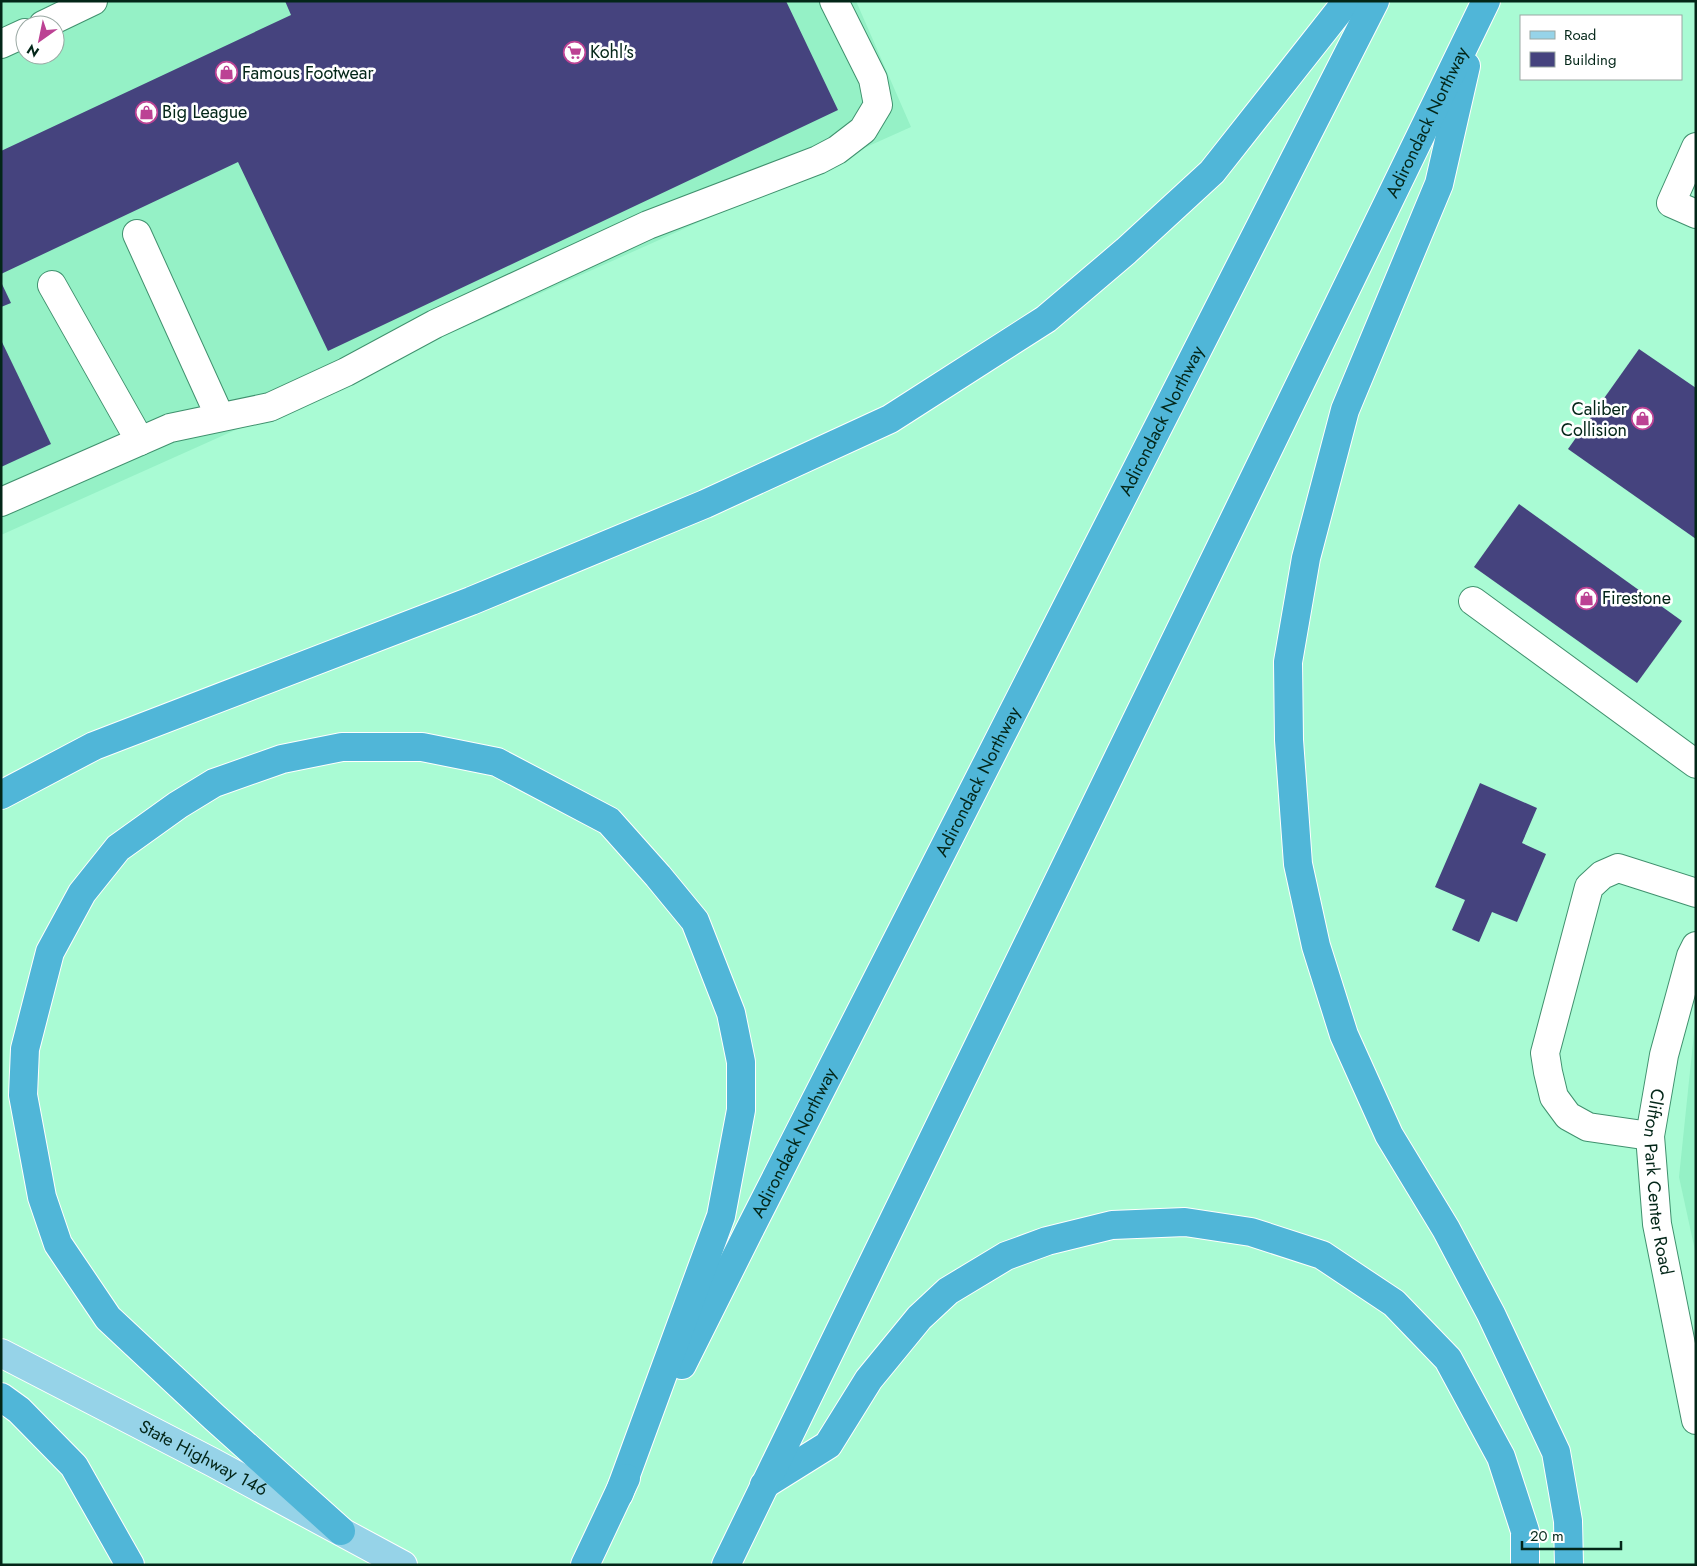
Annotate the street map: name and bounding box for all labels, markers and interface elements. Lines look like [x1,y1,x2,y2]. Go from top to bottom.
north arrow [15,15,65,65]
legend [1520,15,1682,80]
text: Road [1564,24,1596,46]
text: N [23,39,43,62]
place label: Kohl's [590,39,634,65]
supermarket icon: Kohl's [562,40,586,64]
street label: Adirondack Northway [1379,42,1475,202]
text: Building [1564,49,1616,71]
place label: Famous Footwear [242,60,374,86]
shop icon: Famous Footwear [214,61,238,85]
place label: Big League [162,99,247,125]
shop icon: Big League [134,100,158,124]
street label: Adirondack Northway [1112,341,1211,500]
place label: Caliber Collision [1561,396,1628,443]
shop icon: Caliber Collision [1631,407,1655,431]
place label: Firestone [1602,585,1671,611]
shop icon: Firestone [1574,586,1598,610]
street label: Adirondack Northway [929,702,1027,861]
street label: Adirondack Northway [745,1063,843,1222]
street label: Clifton Park Center Road [1637,1086,1680,1277]
street label: State Highway 146 [134,1413,272,1503]
scale bar [1522,1518,1621,1550]
text: 20 m [1530,1525,1564,1547]

